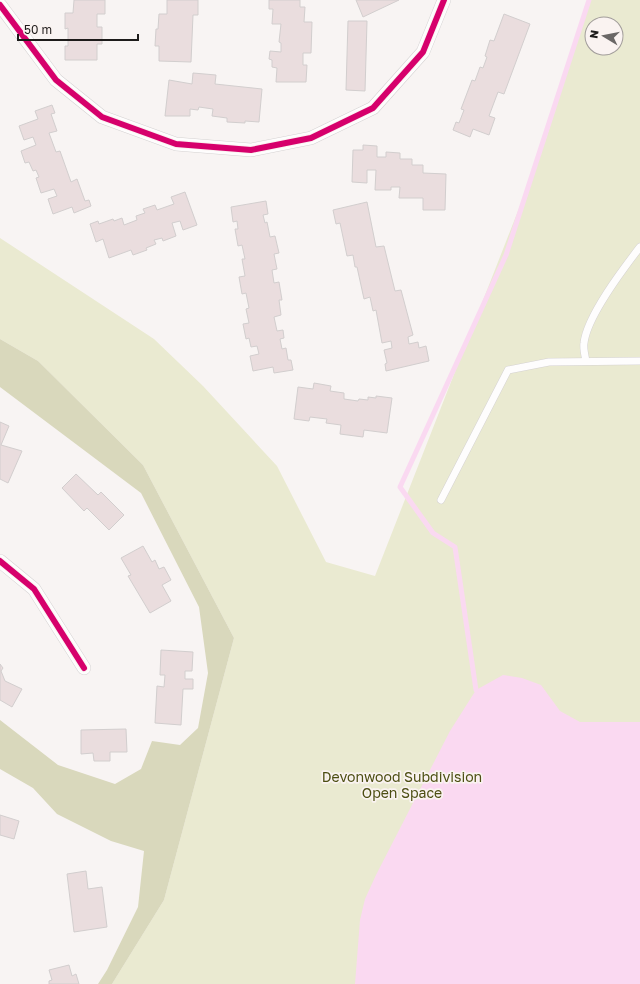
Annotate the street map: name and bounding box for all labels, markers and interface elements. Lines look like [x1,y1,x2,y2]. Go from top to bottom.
scale bar [18,16,138,42]
north arrow [584,16,624,56]
text: 50 m [24,22,52,37]
text: N [587,29,601,39]
park label: Devonwood Subdivision Open Space [322,768,482,801]

